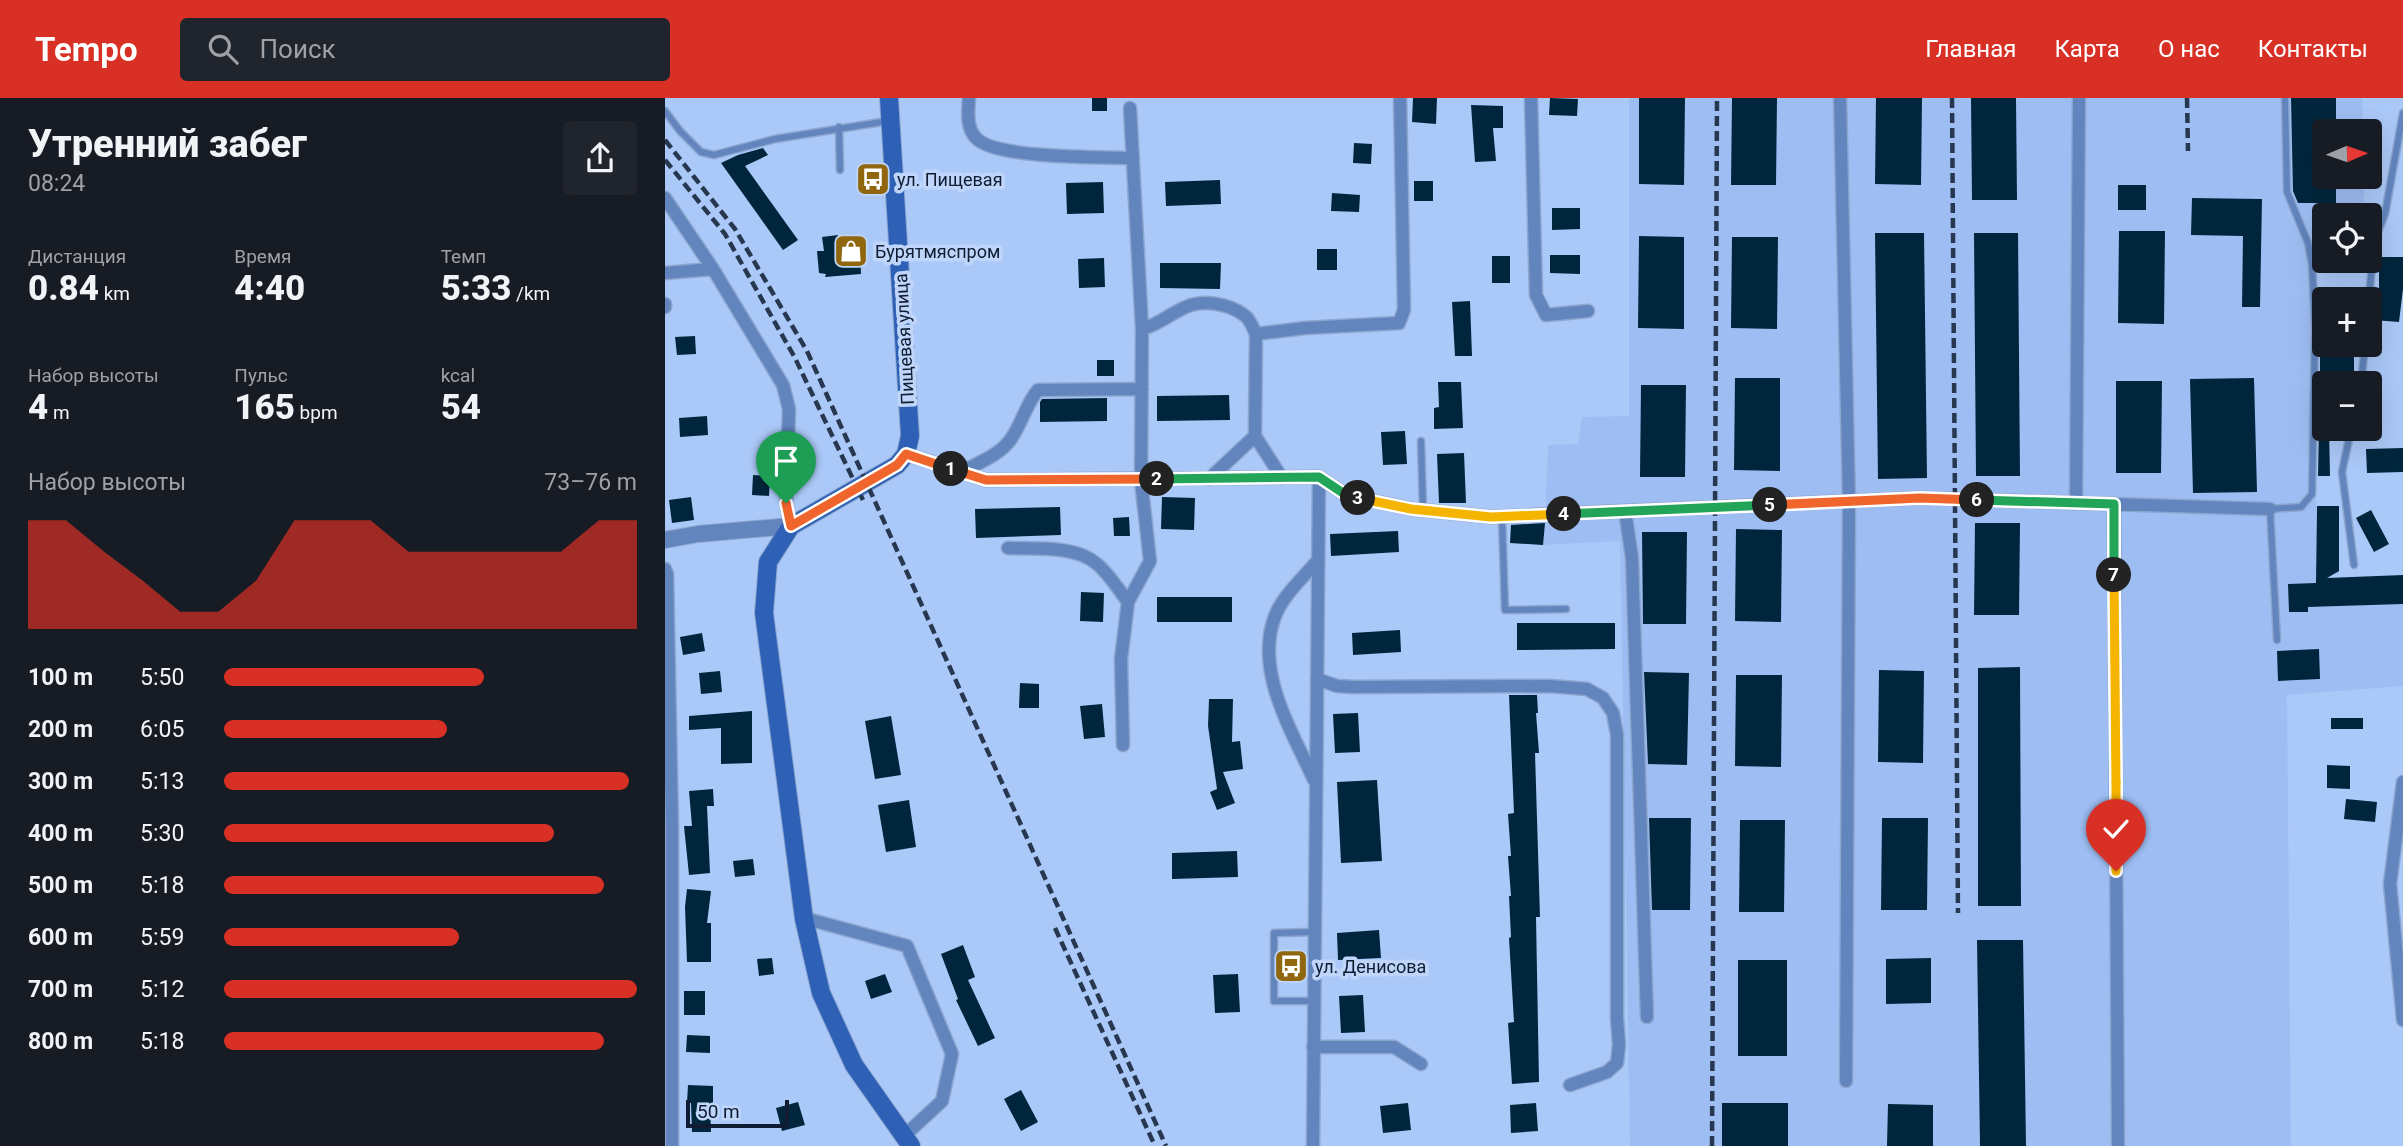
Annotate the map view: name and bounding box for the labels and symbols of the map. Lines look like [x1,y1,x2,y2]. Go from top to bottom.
north arrow [2312,119,2382,189]
bus stop icon: ул. Пищевая [854,160,892,198]
place label: ул. Пищевая [897,169,1003,190]
shop icon: Бурятмяспром [832,232,870,270]
place label: Бурятмяспром [875,241,1000,262]
street label: Пищевая улица [890,273,918,405]
pin [756,431,816,503]
pin: 1 [933,452,969,486]
pin: 2 [1140,462,1175,496]
pin: 3 [1341,480,1375,516]
pin: 6 [1959,482,1995,518]
pin: 5 [1753,488,1787,522]
pin: 4 [1546,496,1581,532]
pin: 7 [2097,558,2131,592]
pin [2086,799,2146,871]
bus stop icon: ул. Денисова [1272,947,1310,985]
place label: ул. Денисова [1315,956,1426,977]
scale bar [686,1097,789,1129]

